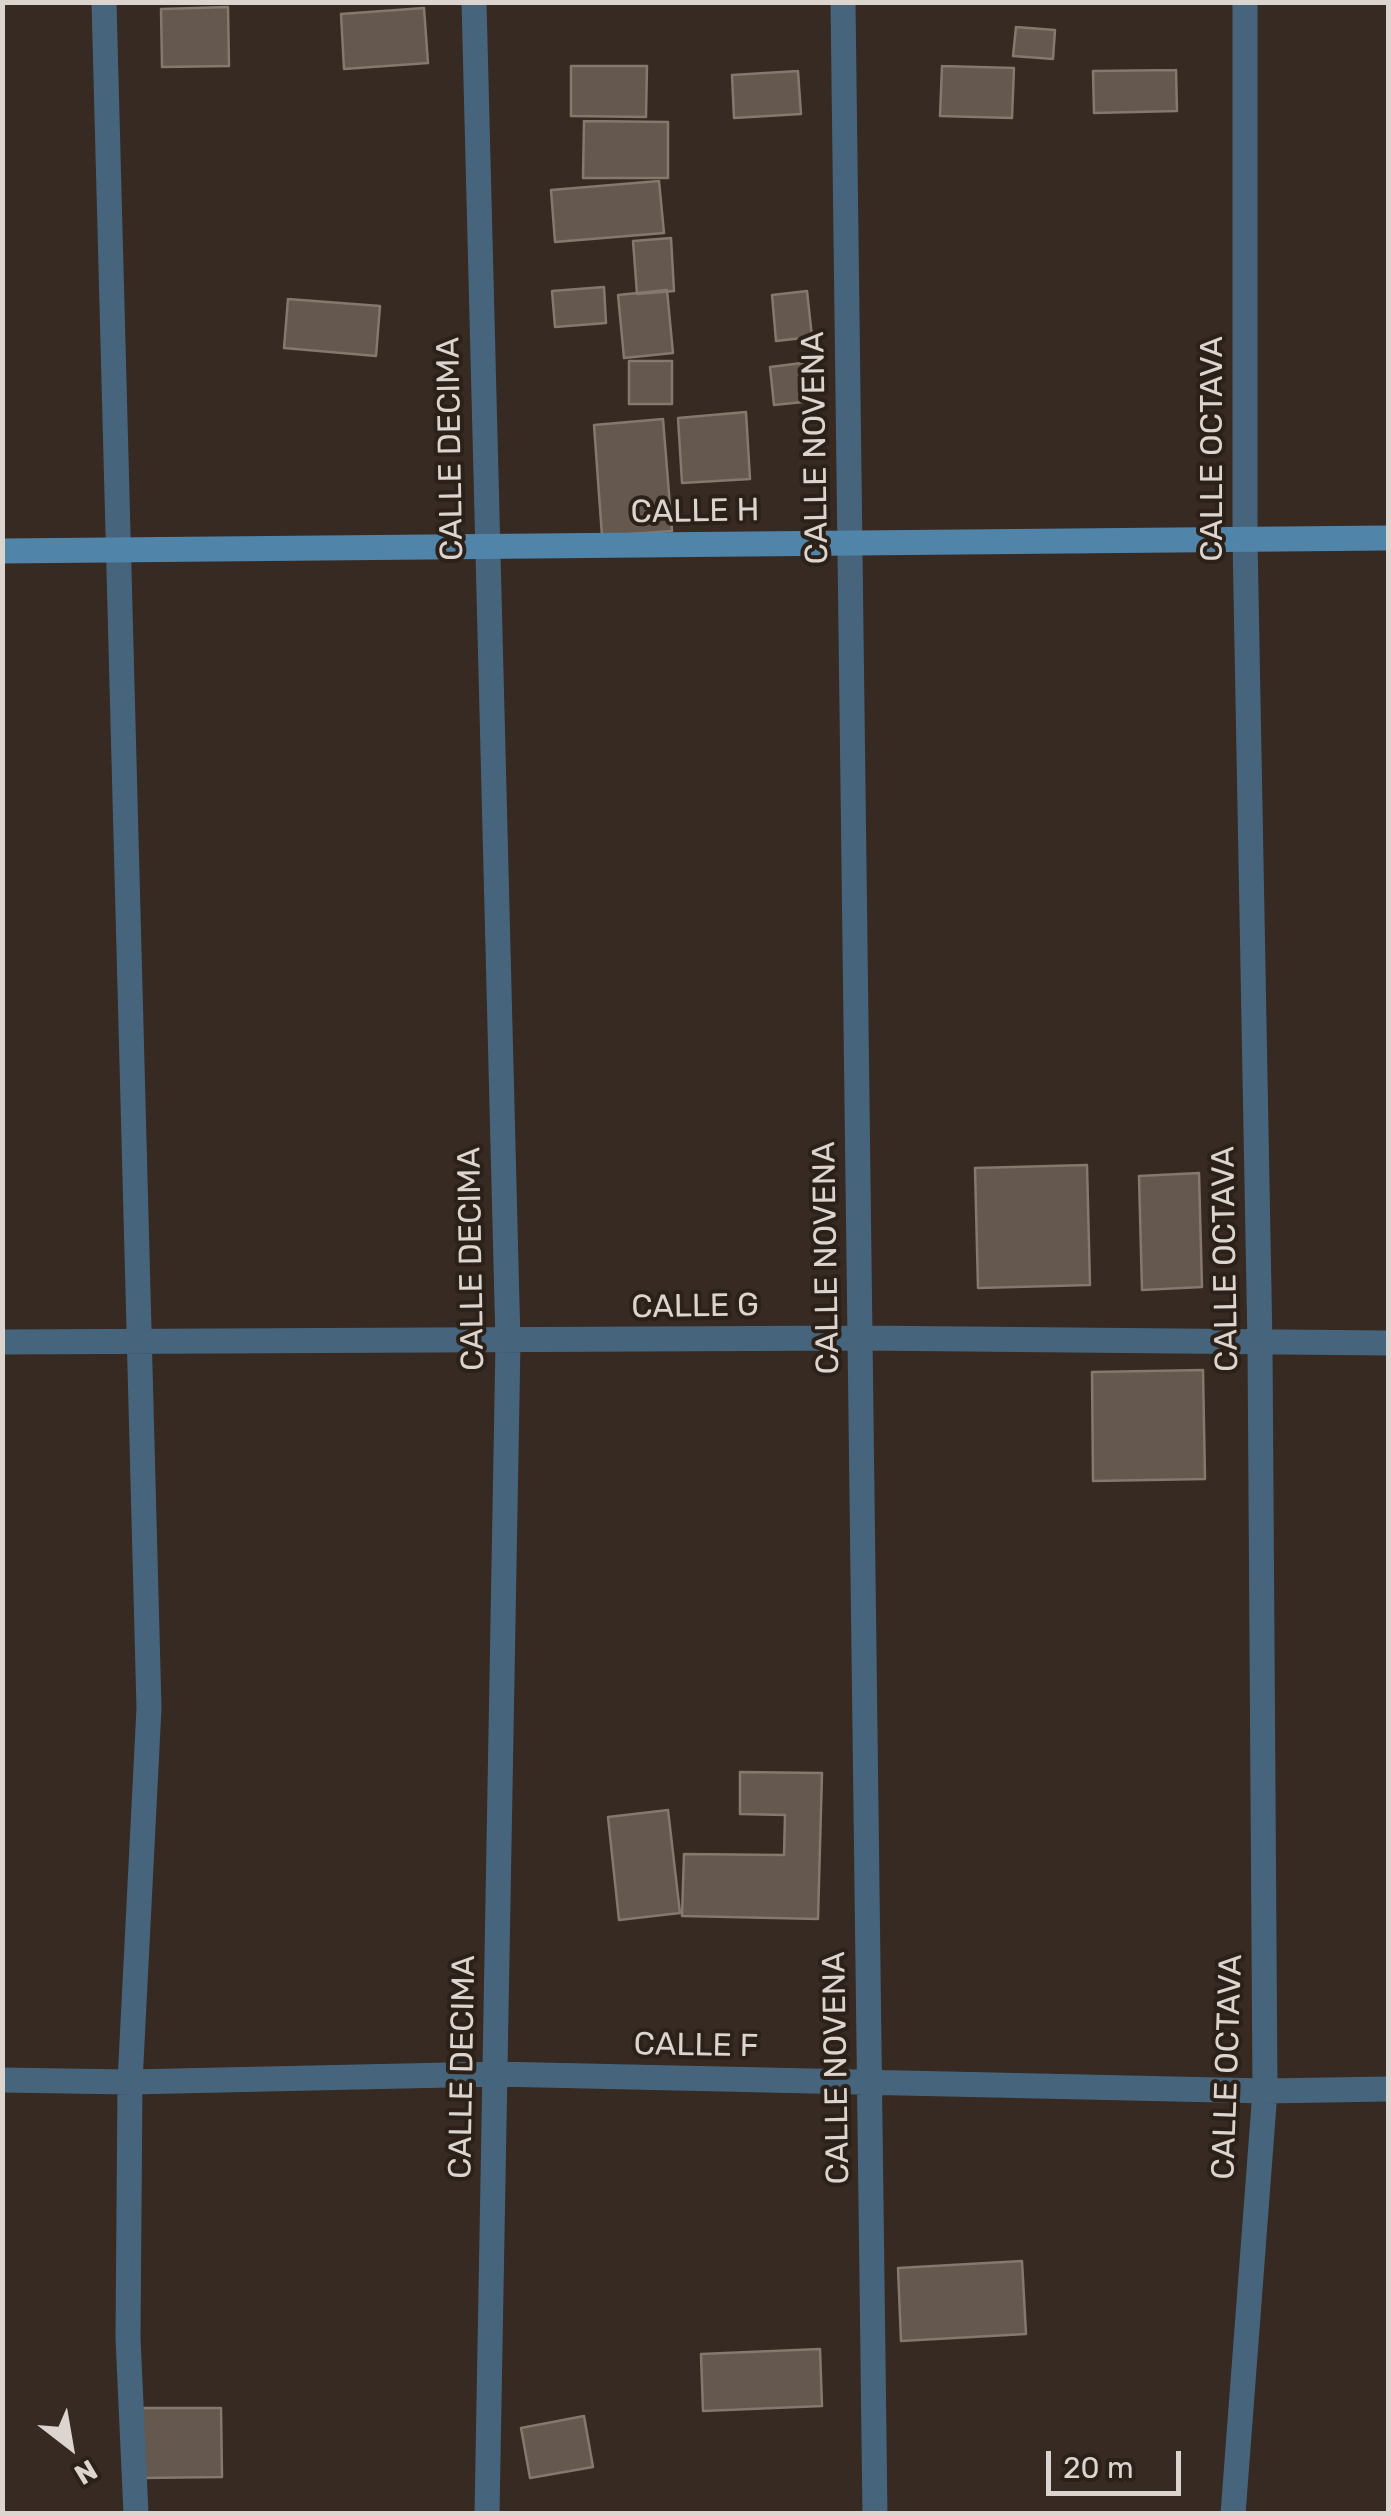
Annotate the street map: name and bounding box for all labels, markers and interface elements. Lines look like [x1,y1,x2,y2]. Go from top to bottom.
street label: CALLE NOVENA [795,331,837,565]
street label: CALLE OCTAVA [1194,336,1232,562]
street label: CALLE DECIMA [430,337,472,561]
street label: CALLE H [630,492,760,532]
street label: CALLE NOVENA [806,1141,848,1375]
street label: CALLE OCTAVA [1205,1146,1247,1372]
street label: CALLE DECIMA [451,1147,493,1371]
street label: CALLE G [631,1287,759,1327]
street label: CALLE NOVENA [816,1951,858,2185]
street label: CALLE OCTAVA [1205,1954,1251,2180]
street label: CALLE DECIMA [442,1955,484,2179]
street label: CALLE F [633,2026,759,2066]
north arrow [20,2396,120,2496]
scale bar [1051,2431,1186,2493]
text: 20 m [1063,2450,1134,2486]
text: N [69,2453,103,2491]

